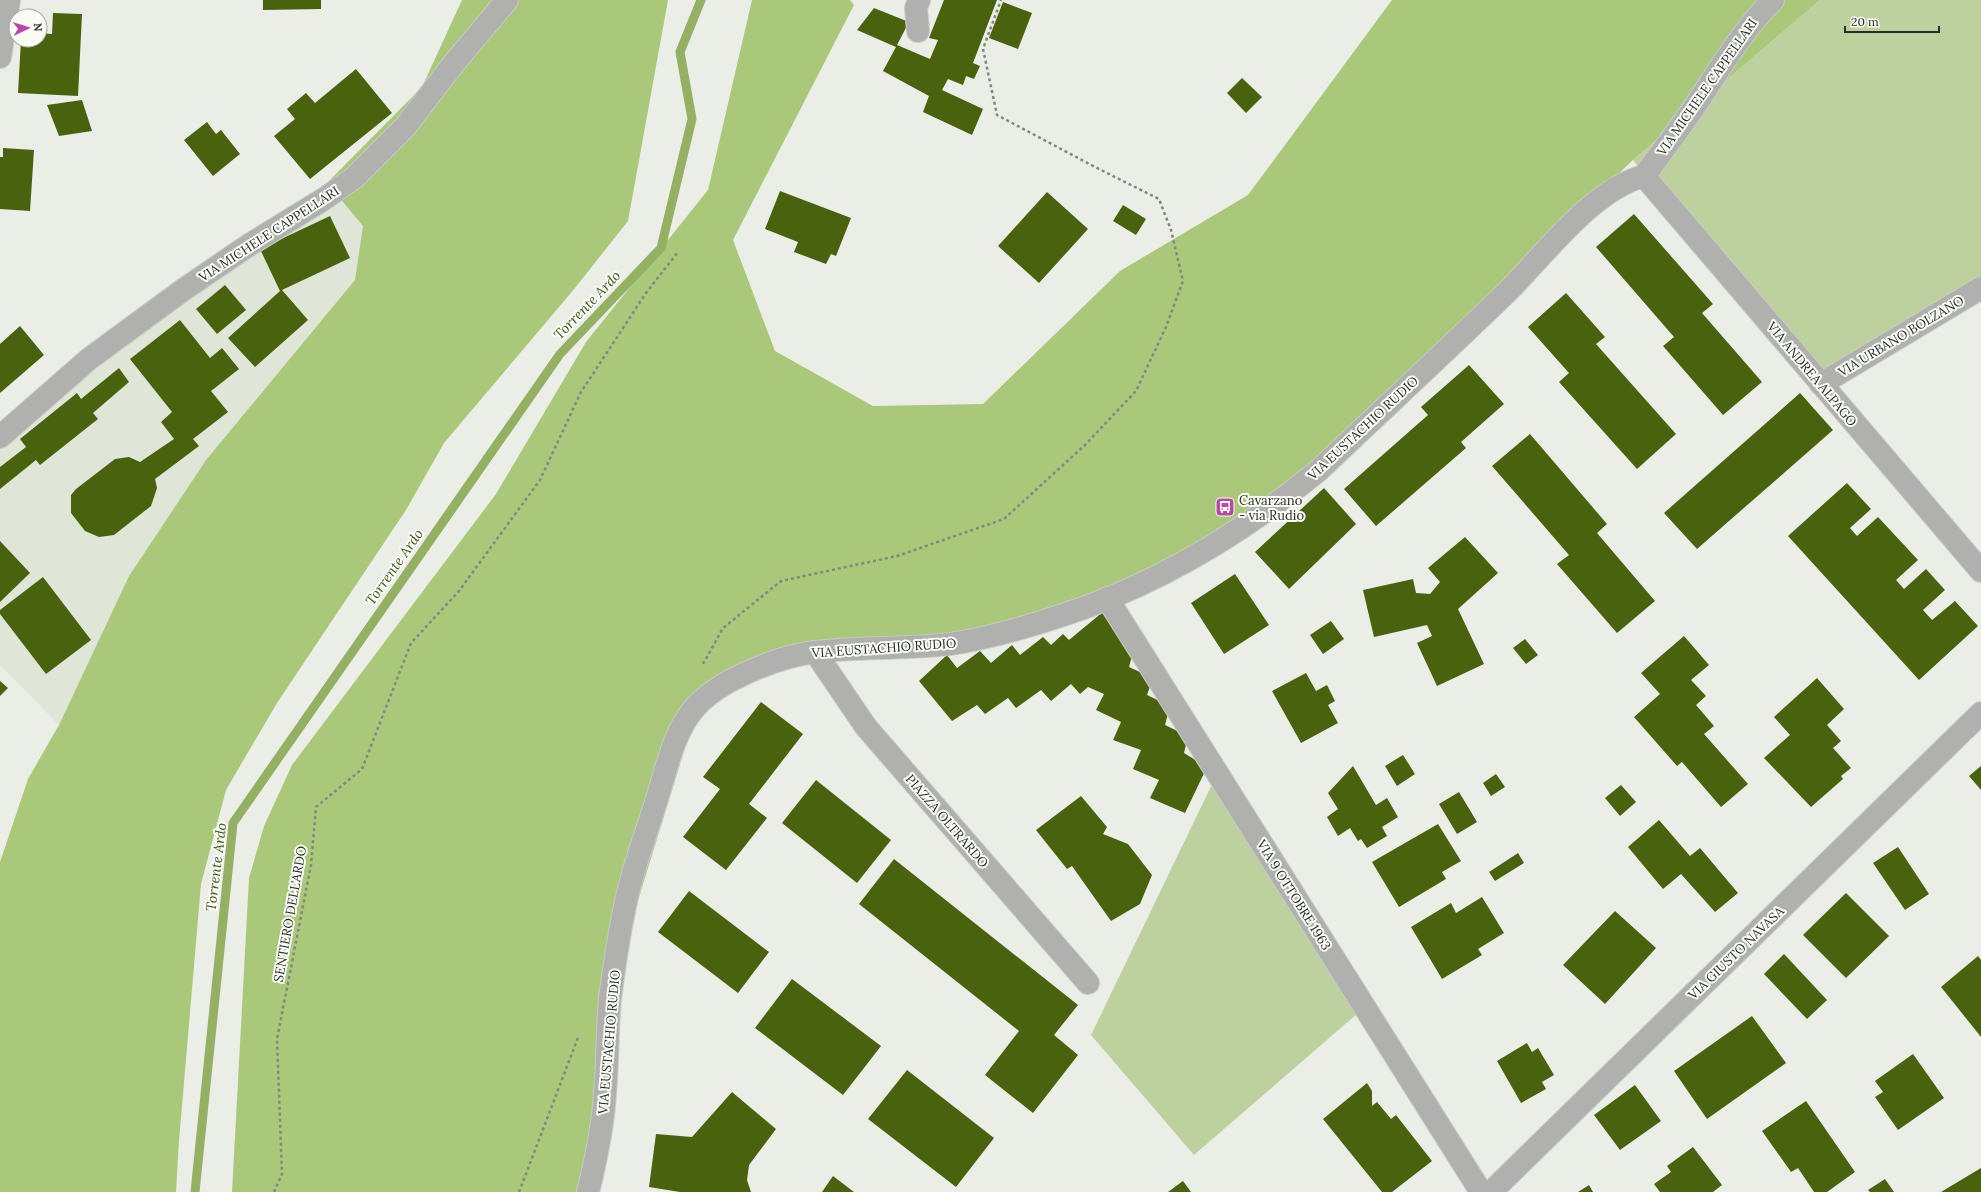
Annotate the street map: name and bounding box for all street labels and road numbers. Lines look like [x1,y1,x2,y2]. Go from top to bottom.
street label: VIA MICHELE CAPPELLARI [1653,15,1761,160]
street label: VIA MICHELE CAPPELLARI [195,182,342,286]
street label: VIA URBANO BOLZANO [1834,292,1967,381]
street label: VIA ANDREA ALPAGO [1763,318,1861,430]
street label: VIA EUSTACHIO RUDIO [1303,372,1422,484]
street label: VIA EUSTACHIO RUDIO [810,634,957,662]
street label: PIAZZA OLTRARDO [902,771,992,871]
street label: VIA 9 OTTOBRE 1963 [1253,836,1335,953]
street label: SENTIERO DELL'ARDO [270,845,310,983]
street label: VIA GIUSTO NAVASA [1684,902,1788,1004]
street label: VIA EUSTACHIO RUDIO [594,969,624,1116]

